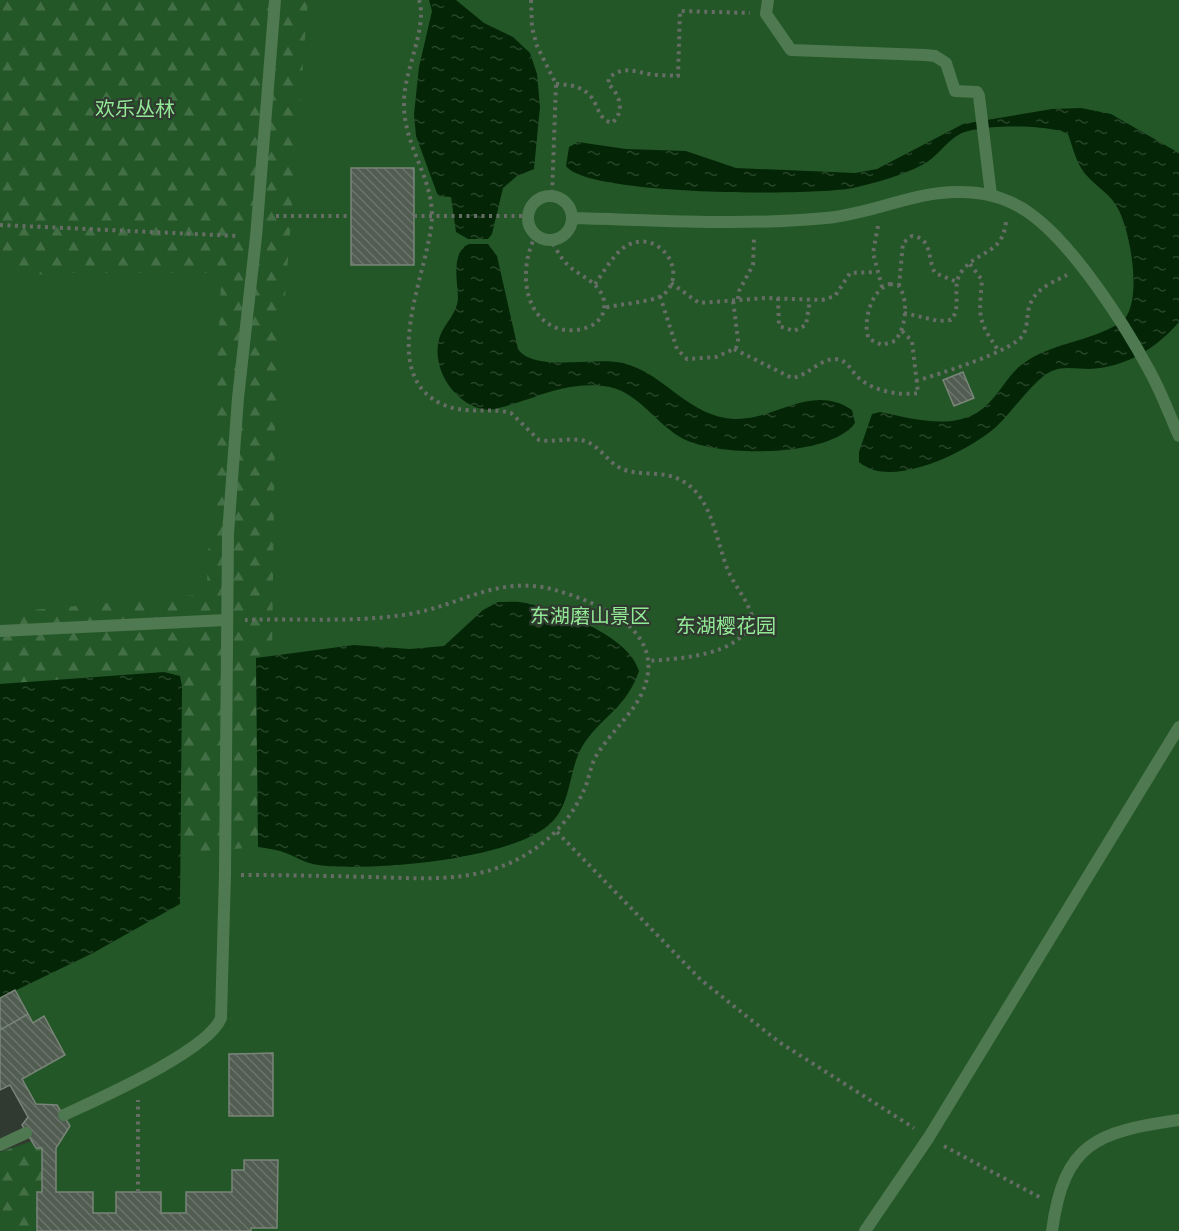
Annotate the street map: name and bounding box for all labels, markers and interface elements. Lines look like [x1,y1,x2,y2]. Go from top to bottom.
park label: 欢乐丛林 [95,98,175,121]
park label: 东湖磨山景区 [530,605,650,628]
park label: 东湖樱花园 [676,615,776,638]

